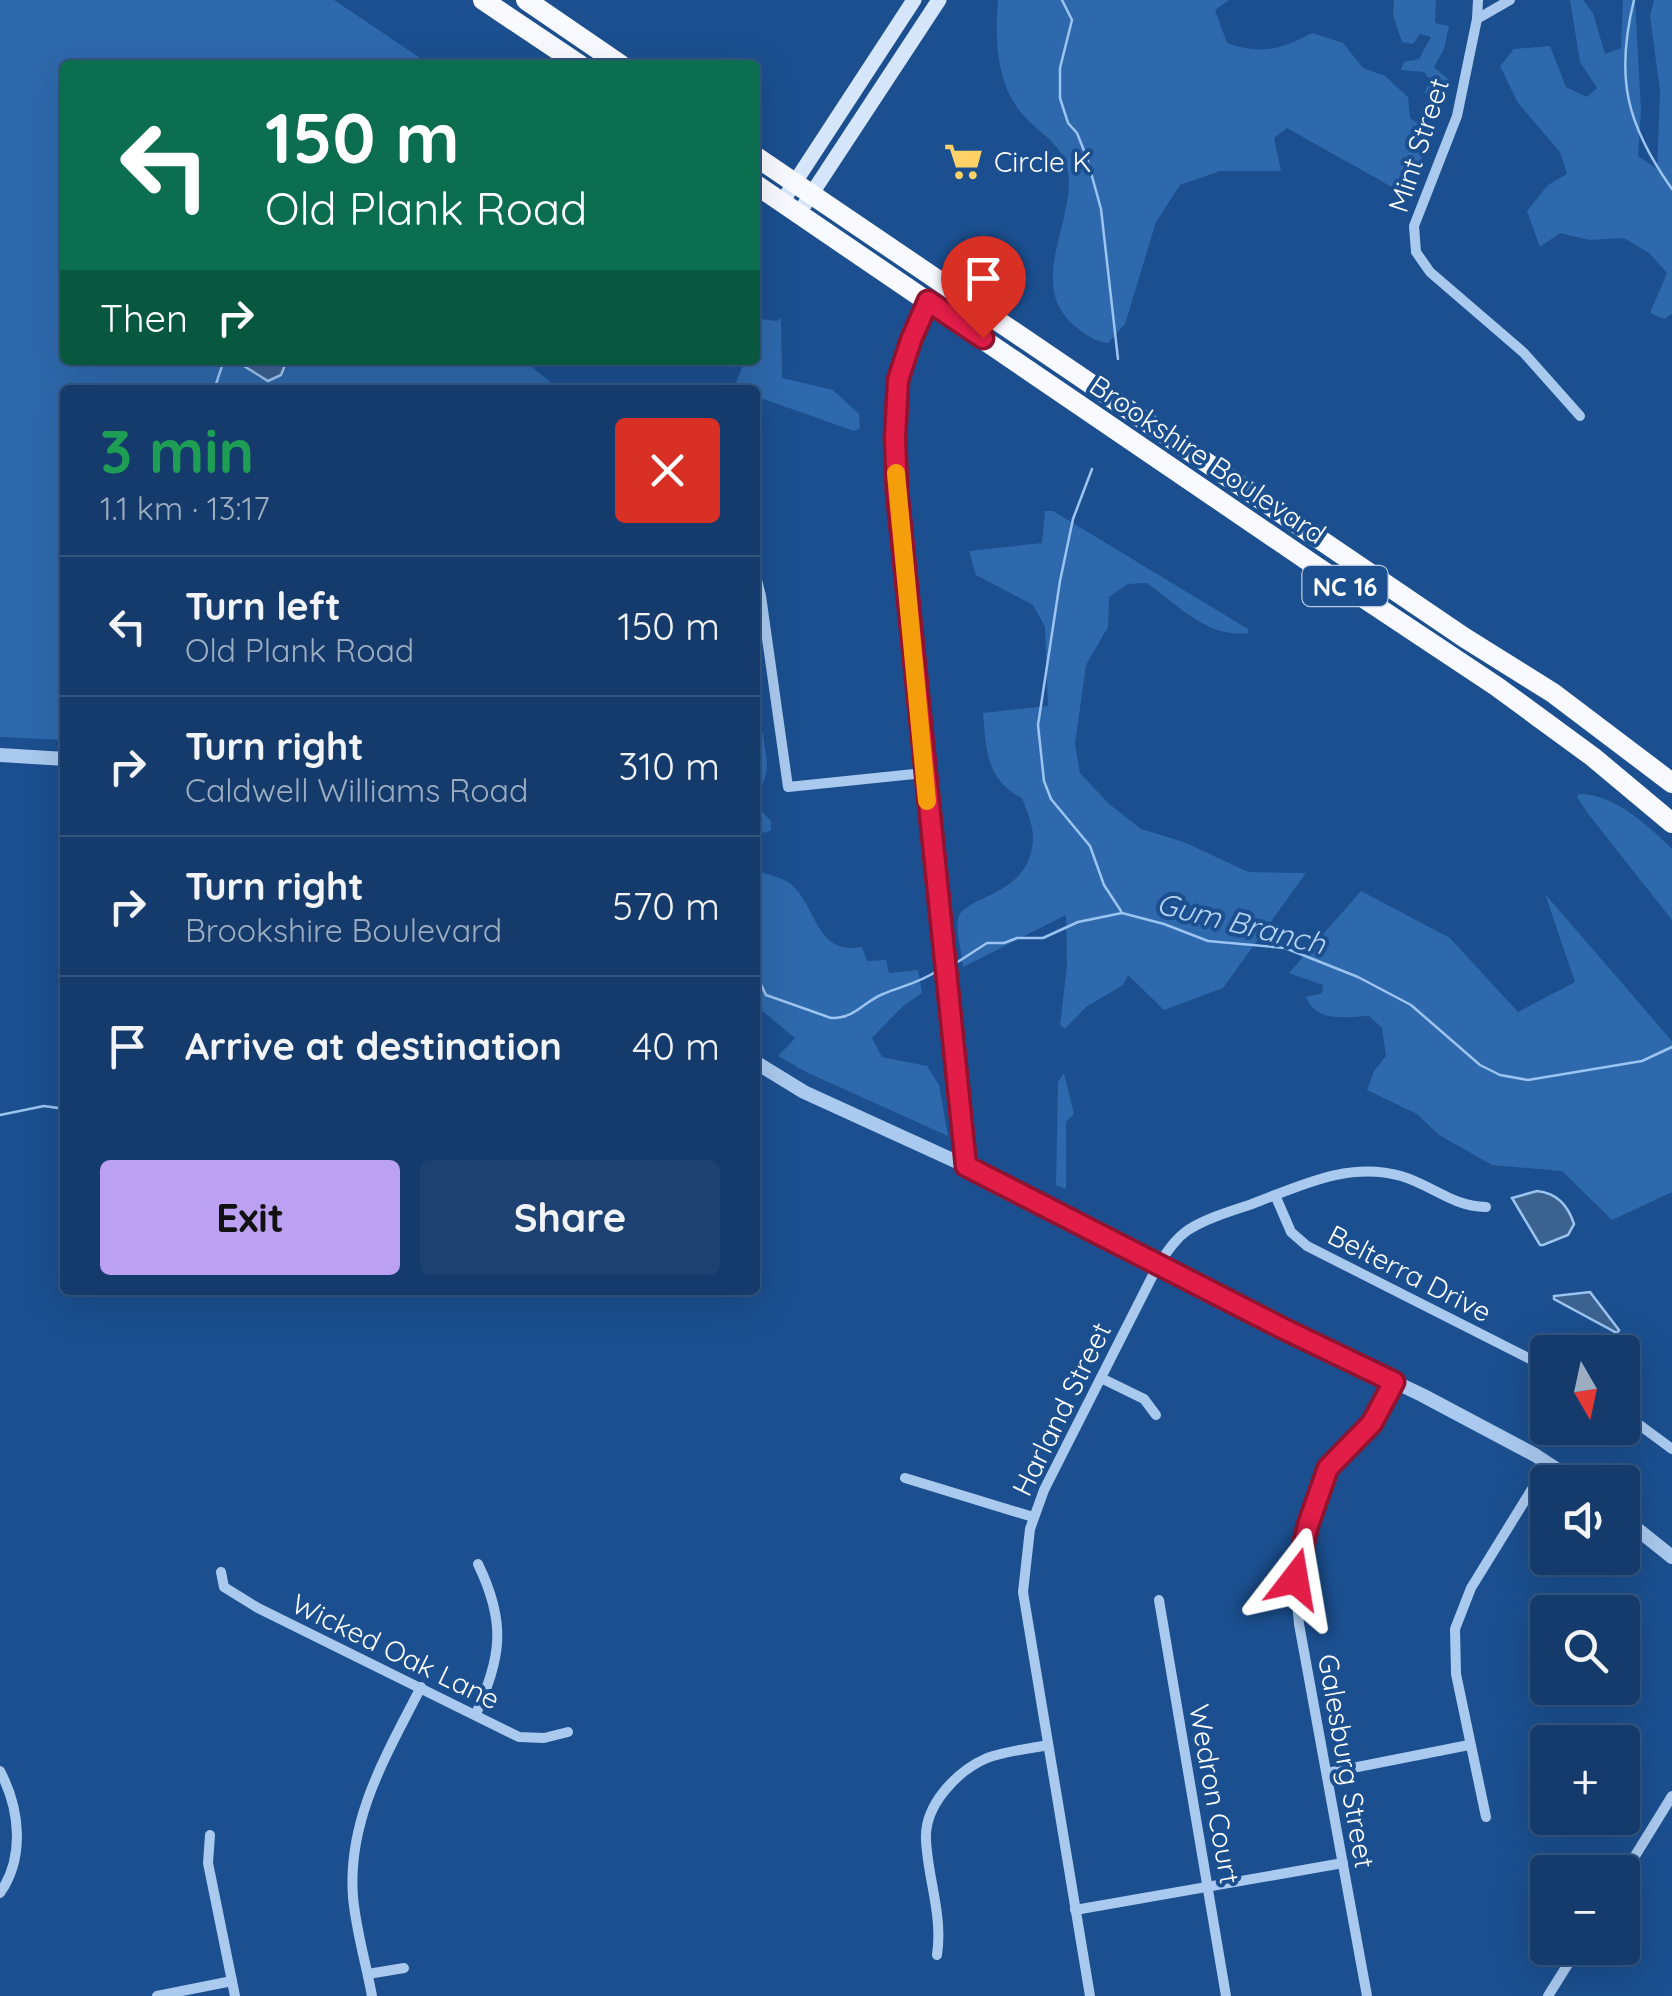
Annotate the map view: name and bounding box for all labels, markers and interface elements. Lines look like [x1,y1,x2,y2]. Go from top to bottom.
street label: Mint Street [1380,73,1456,217]
text: 150 m [265,93,460,181]
icon: left [100,100,230,230]
supermarket icon: Circle K [943,140,985,182]
place label: Circle K [994,144,1091,179]
text: Old Plank Road [265,180,587,236]
pin [941,236,1026,339]
icon: arrive [956,251,1011,306]
icon: right [208,290,263,345]
text: Then [100,294,188,342]
street label: Brookshire Boulevard [1083,367,1333,551]
text: 3 min [100,413,254,488]
button: close [615,418,720,523]
text: 1.1 km · 13:17 [100,488,270,528]
road number: NC 16 [1302,566,1388,606]
text: Turn left [185,582,341,630]
icon: left [100,599,155,654]
text: 150 m [618,602,720,650]
text: Old Plank Road [185,630,414,670]
text: Turn right [185,722,364,770]
icon: right [100,739,155,794]
text: 310 m [618,742,720,790]
text: Caldwell Williams Road [185,770,528,810]
text: Turn right [185,862,364,910]
icon: right [100,879,155,934]
text: 570 m [612,882,720,930]
water label: Gum Branch [1153,884,1330,963]
text: Brookshire Boulevard [185,910,502,950]
icon: arrive [100,1019,155,1074]
text: Arrive at destination [185,1022,562,1070]
text: 40 m [632,1022,720,1070]
button: Exit [100,1160,400,1275]
button: Share [420,1160,720,1275]
street label: Belterra Drive [1322,1217,1498,1329]
street label: Harland Street [1004,1317,1118,1501]
north arrow [1530,1335,1640,1445]
map controls [1530,1335,1640,1965]
button: sound [1530,1465,1640,1575]
position arrow [1243,1527,1347,1631]
street label: Wicked Oak Lane [286,1585,506,1717]
button: search [1530,1595,1640,1705]
street label: Galesburg Street [1311,1651,1383,1871]
street label: Wedron Court [1182,1701,1248,1887]
button: + [1530,1725,1640,1835]
button: − [1530,1855,1640,1965]

